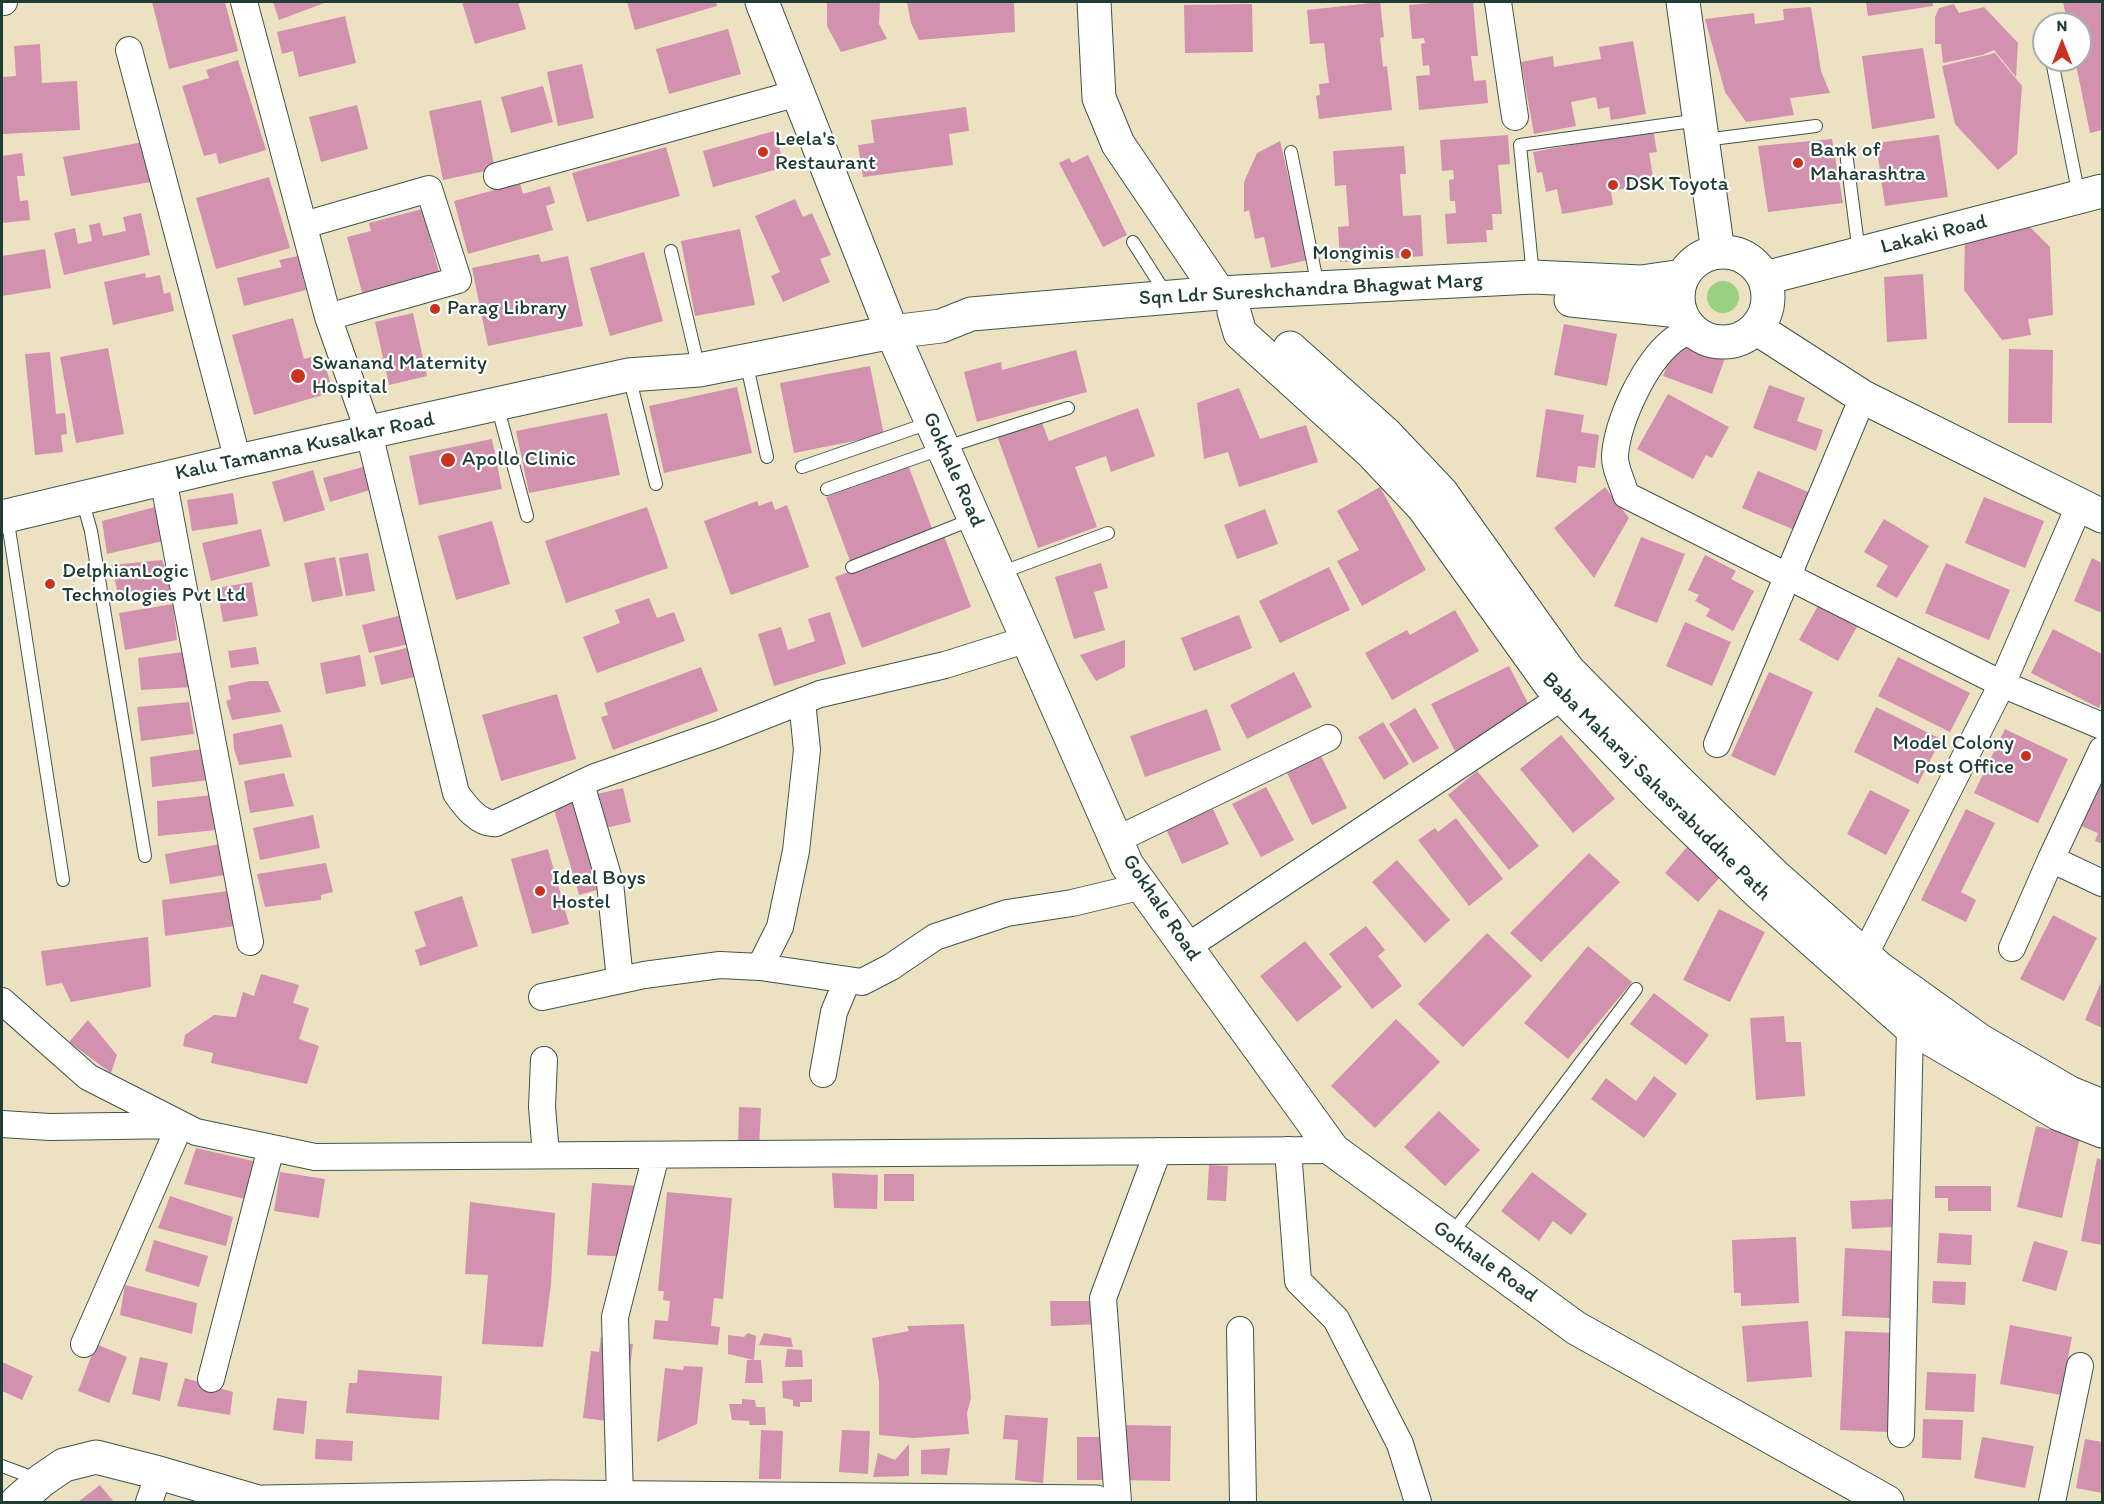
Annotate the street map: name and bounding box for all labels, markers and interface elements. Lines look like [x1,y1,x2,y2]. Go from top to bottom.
north arrow [2032,12,2092,72]
text: N [2057,16,2067,35]
place label: Leela's Restaurant [775,127,876,177]
place label: Bank of Maharashtra [1810,138,1926,188]
marker: Leela's Restaurant [756,145,770,159]
marker: Bank of Maharashtra [1791,156,1805,170]
place label: DSK Toyota [1625,172,1729,198]
marker: DSK Toyota [1606,178,1620,192]
street label: Lakaki Road [1878,210,1990,260]
place label: Monginis [1312,241,1394,267]
marker: Monginis [1399,247,1413,261]
street label: Sqn Ldr Sureshchandra Bhagwat Marg [1138,268,1484,312]
place label: Parag Library [447,296,567,322]
marker: Parag Library [428,302,442,316]
place label: Swanand Maternity Hospital [312,351,487,401]
marker: Swanand Maternity Hospital [289,367,307,385]
street label: Kalu Tamanna Kusalkar Road [173,407,437,487]
street label: Gokhale Road [916,409,990,531]
place label: Apollo Clinic [462,447,576,473]
marker: Apollo Clinic [439,451,457,469]
place label: DelphianLogic Technologies Pvt Ltd [62,559,246,609]
marker: DelphianLogic Technologies Pvt Ltd [43,577,57,591]
street label: Baba Maharaj Sahasrabuddhe Path [1536,667,1776,907]
place label: Model Colony Post Office [1893,731,2014,781]
marker: Model Colony Post Office [2019,749,2033,763]
street label: Gokhale Road [1116,850,1206,966]
place label: Ideal Boys Hostel [552,866,646,916]
marker: Ideal Boys Hostel [533,884,547,898]
street label: Gokhale Road [1428,1216,1542,1308]

